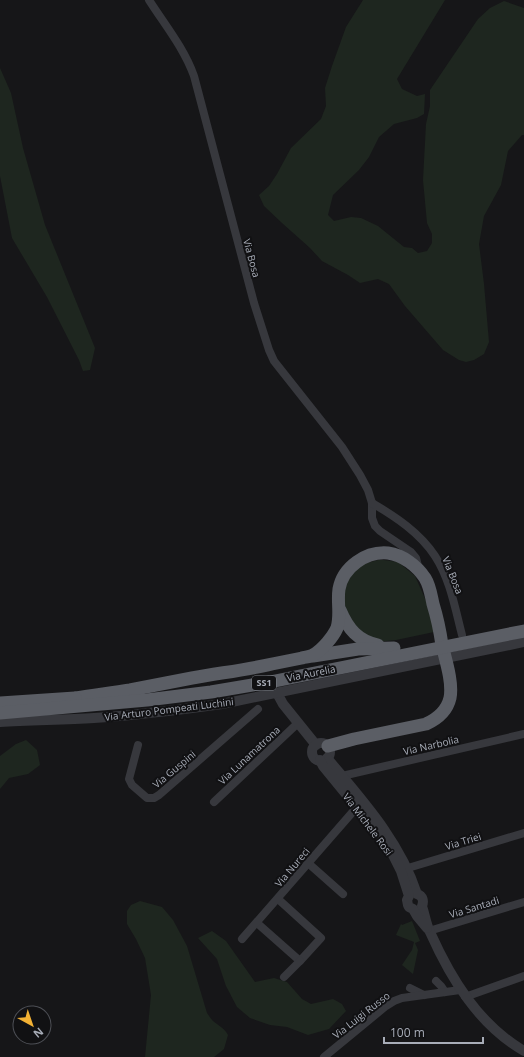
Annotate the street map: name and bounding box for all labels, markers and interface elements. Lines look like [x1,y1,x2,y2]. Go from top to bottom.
street label: Via Bosa [240,237,264,279]
street label: Via Bosa [439,554,467,596]
street label: Via Aurelia [285,661,337,685]
road number: SS1 [252,676,276,690]
street label: Via Arturo Pompeati Luchini [104,694,234,724]
street label: Via Lunamatrona [215,723,283,787]
street label: Via Narbolia [402,732,460,758]
street label: Via Guspini [150,747,198,791]
street label: Via Michele Rosi [340,790,396,858]
street label: Via Triei [443,829,483,853]
street label: Via Nureci [271,844,313,890]
street label: Via Santadi [447,893,501,921]
street label: Via Luigi Russo [330,988,392,1042]
north arrow [12,1005,52,1045]
scale bar [384,1019,483,1045]
text: N [30,1024,47,1042]
text: 100 m [390,1024,425,1041]

